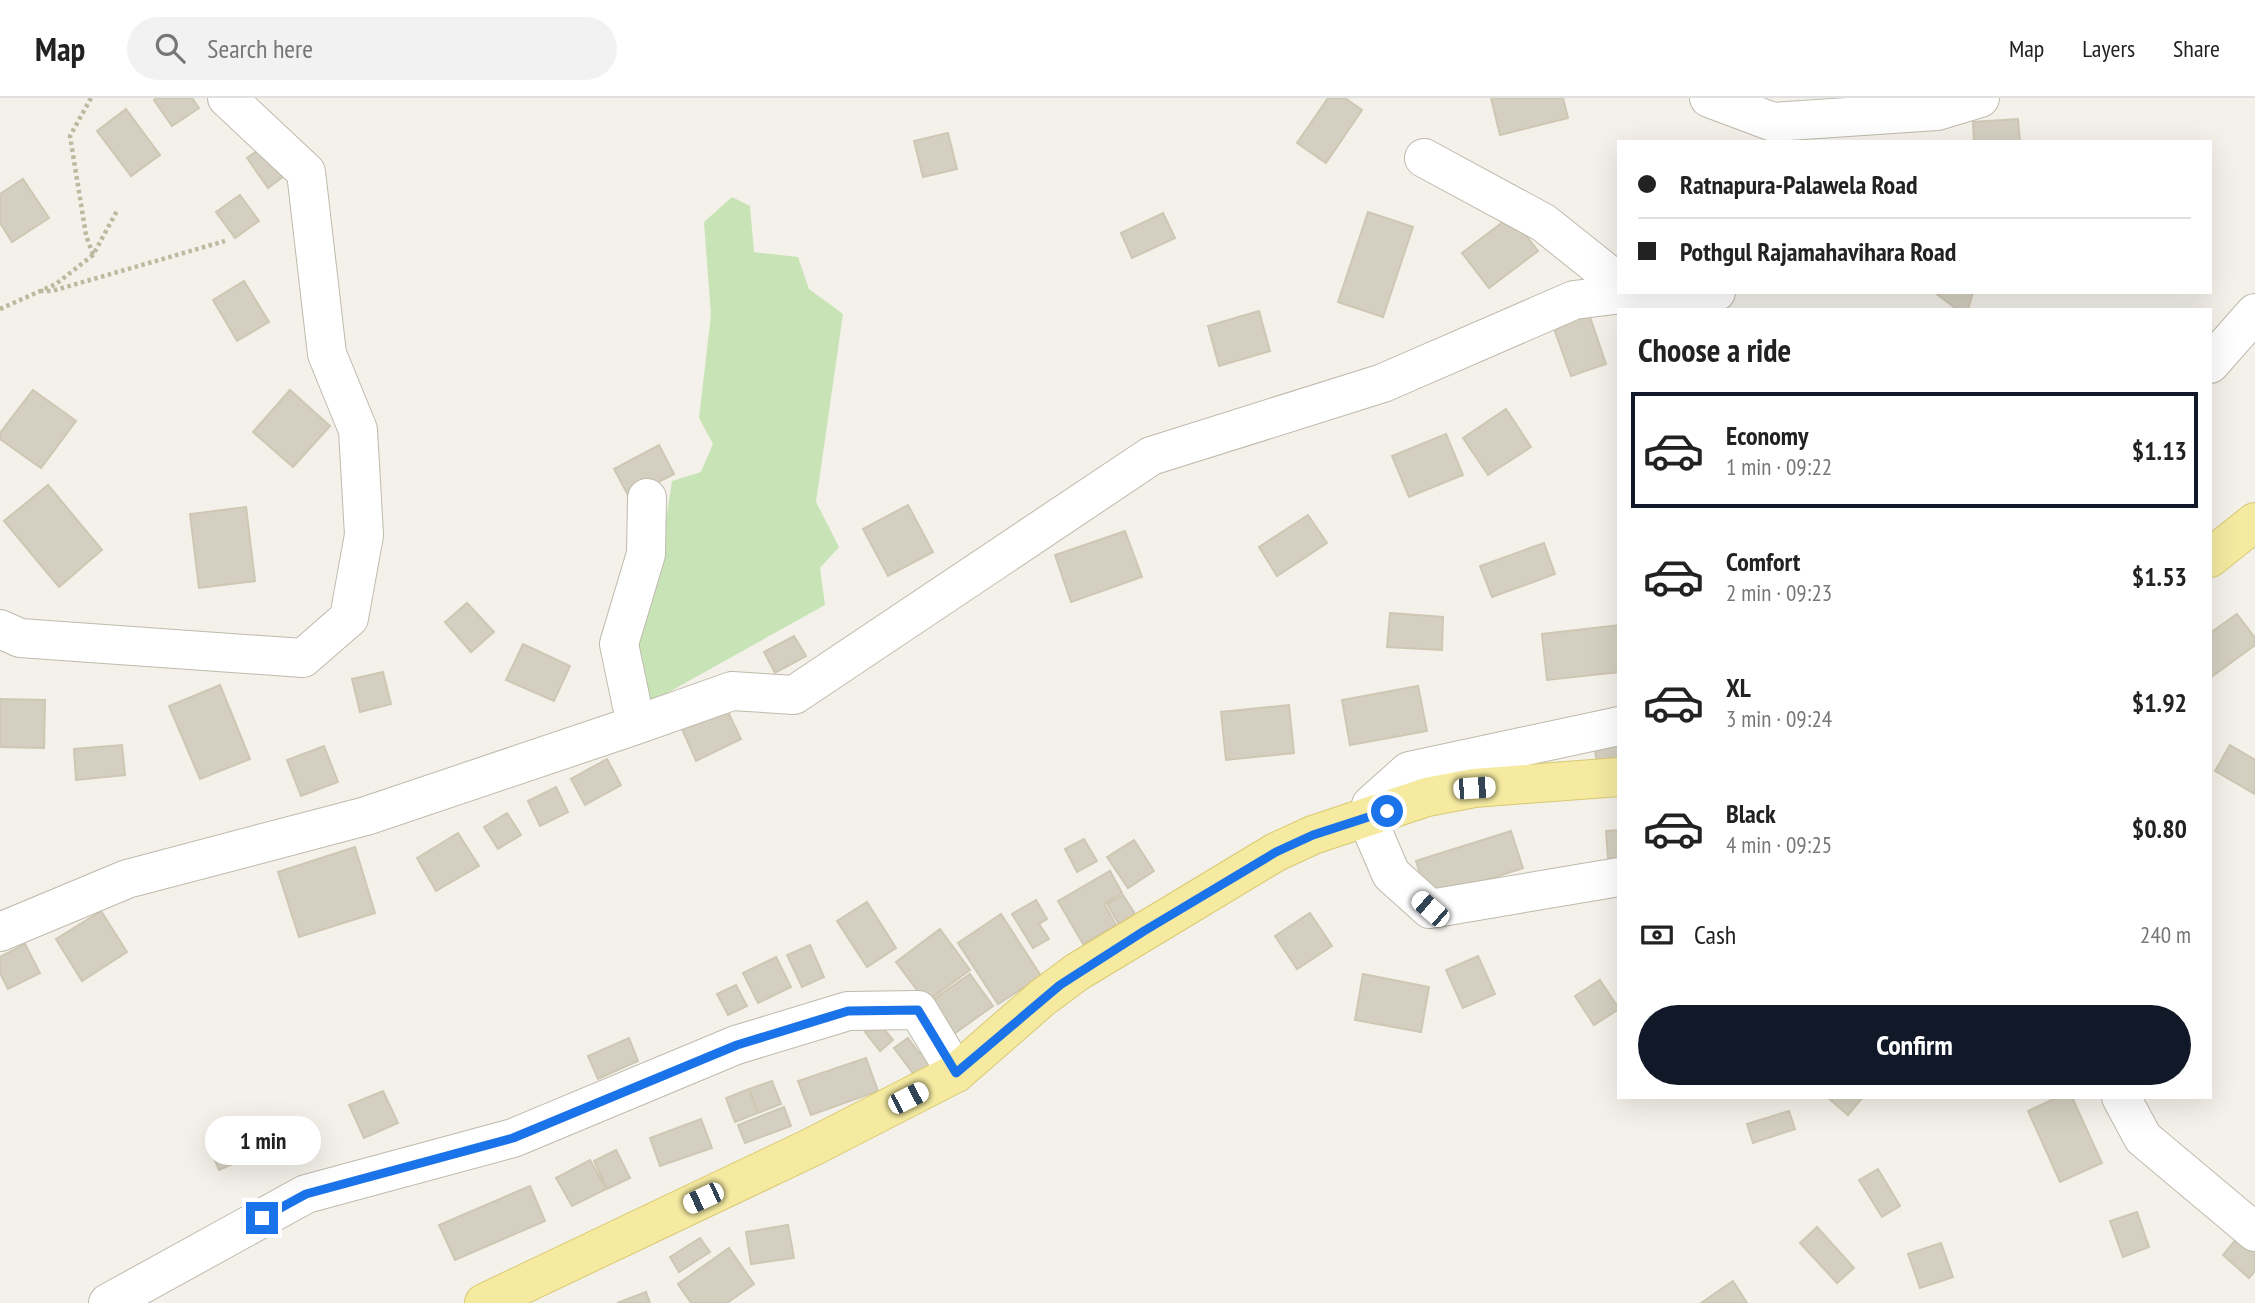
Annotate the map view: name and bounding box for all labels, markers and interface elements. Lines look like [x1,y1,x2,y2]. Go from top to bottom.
search box [127,17,617,80]
text: Map [35,27,85,70]
icon: search [151,29,189,67]
text: Search here [207,32,313,65]
text: Map [2009,33,2044,64]
text: Layers [2082,33,2135,64]
text: Share [2173,33,2220,64]
text: Ratnapura-Palawela Road [1680,168,1917,201]
text: Pothgul Rajamahavihara Road [1680,235,1956,268]
text: Choose a ride [1638,329,1791,371]
icon: car [1642,419,1705,482]
text: Economy [1726,419,1808,452]
text: $1.13 [2132,434,2187,467]
text: 1 min · 09:22 [1726,452,1832,481]
icon: car [1642,545,1705,608]
text: Comfort [1726,545,1800,578]
text: $1.53 [2132,560,2187,593]
text: 2 min · 09:23 [1726,578,1832,607]
icon: car [1642,671,1705,734]
text: XL [1726,671,1751,704]
text: $1.92 [2132,686,2187,719]
text: 3 min · 09:24 [1726,704,1832,733]
car [1453,776,1496,800]
route start [1371,795,1403,827]
icon: car [1642,797,1705,860]
text: Black [1726,797,1776,830]
text: $0.80 [2132,812,2187,845]
text: 4 min · 09:25 [1726,830,1832,859]
car [1408,887,1453,931]
icon: cash [1638,916,1676,954]
text: Cash [1694,918,1736,951]
text: 240 m [2140,920,2191,949]
button: Confirm [1638,1005,2191,1085]
car [885,1079,932,1117]
callout: 1 min [204,1116,320,1166]
text: 1 min [240,1126,286,1155]
car [680,1180,727,1216]
route end [246,1202,278,1234]

